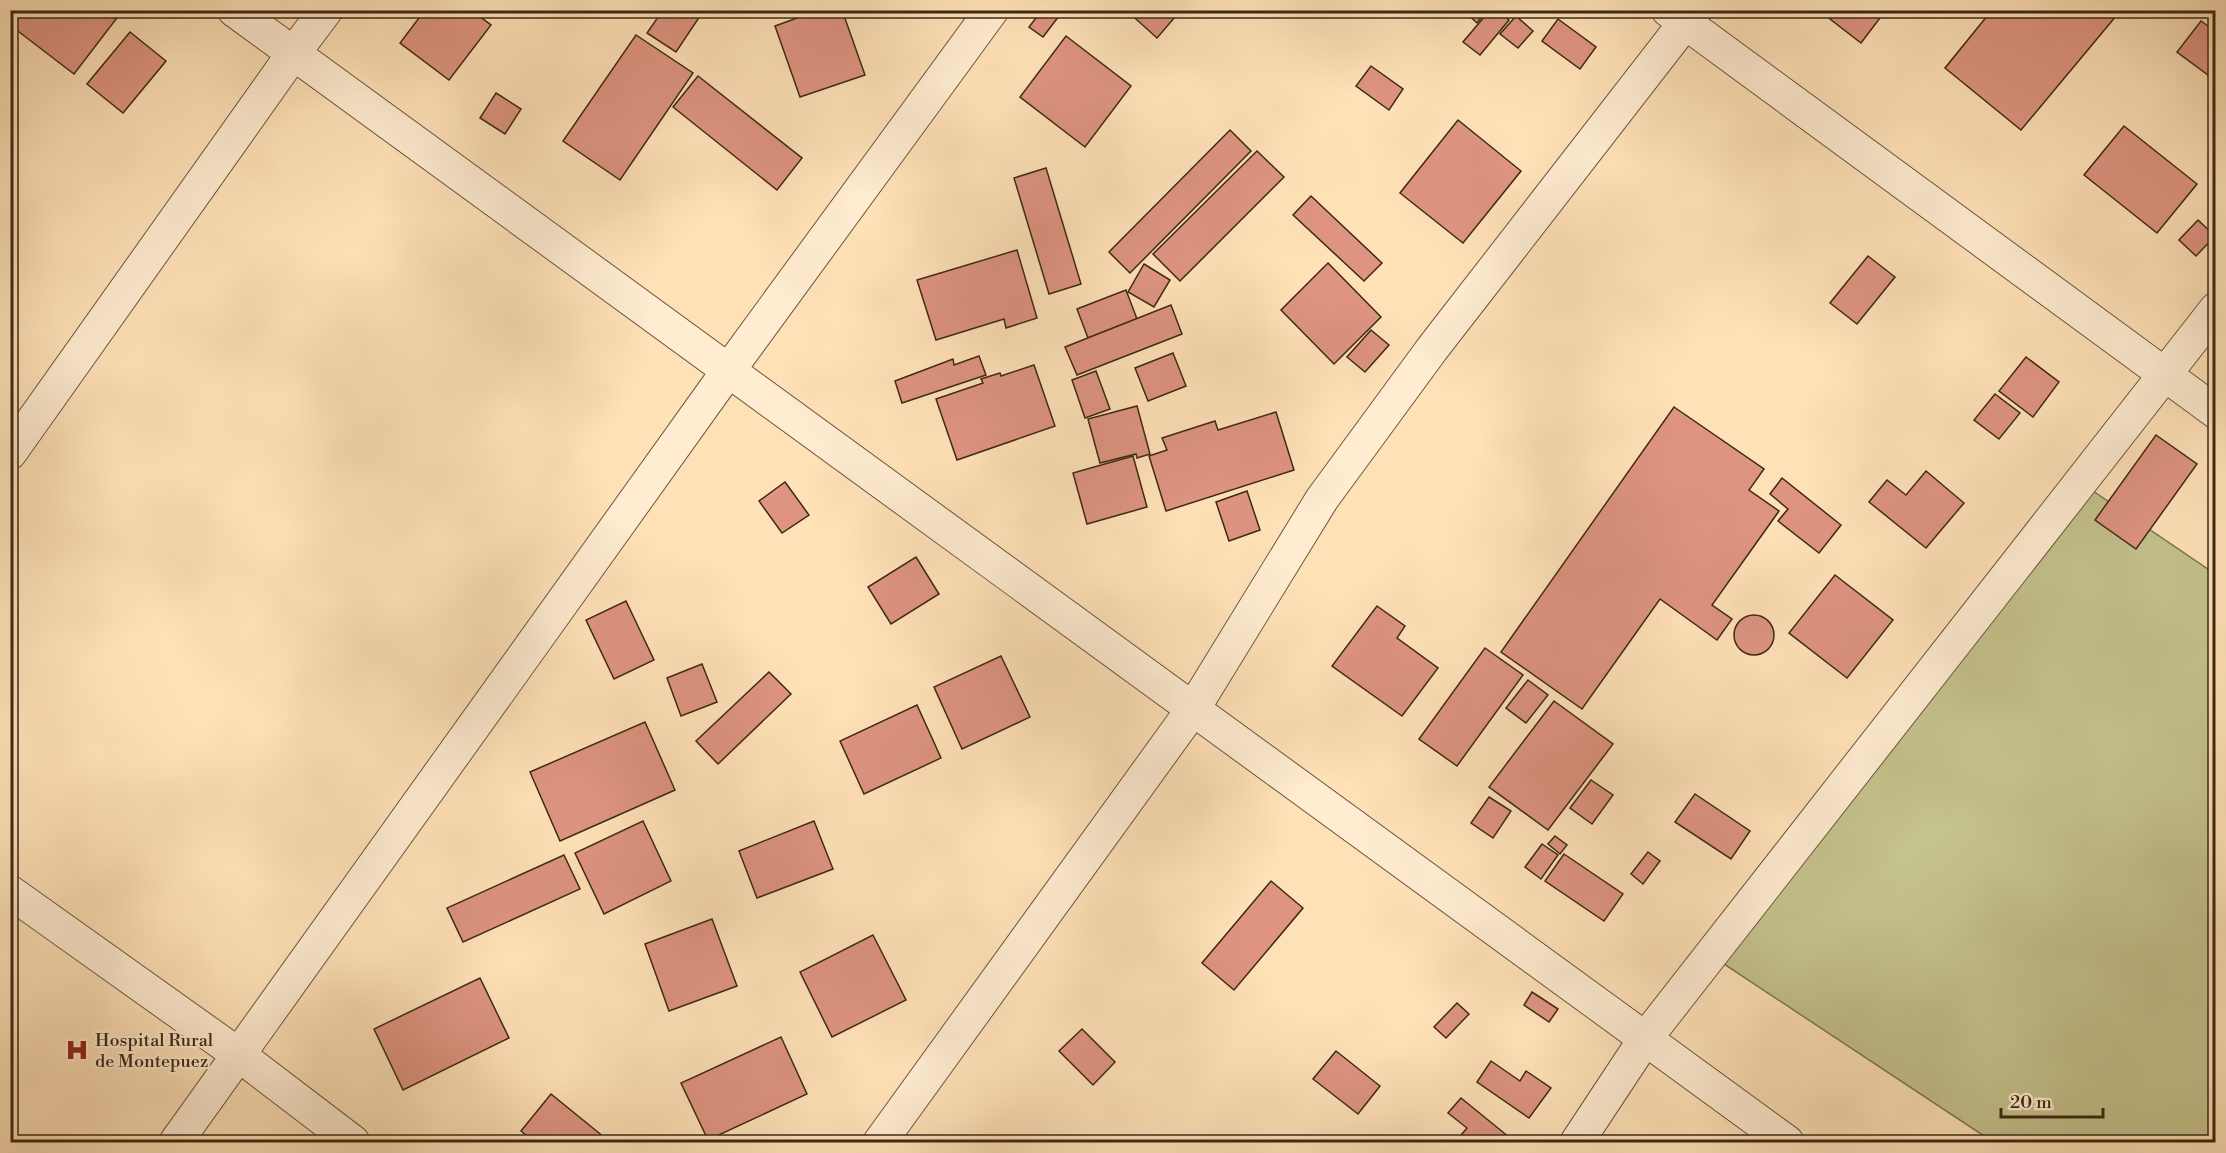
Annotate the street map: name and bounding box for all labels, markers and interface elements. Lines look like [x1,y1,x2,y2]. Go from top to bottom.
place label: Hospital Rural de Montepuez [95,1029,214,1073]
hospital icon: Hospital Rural de Montepuez [64,1037,90,1063]
scale bar [2001,1081,2103,1119]
text: 20 m [2010,1091,2052,1114]

